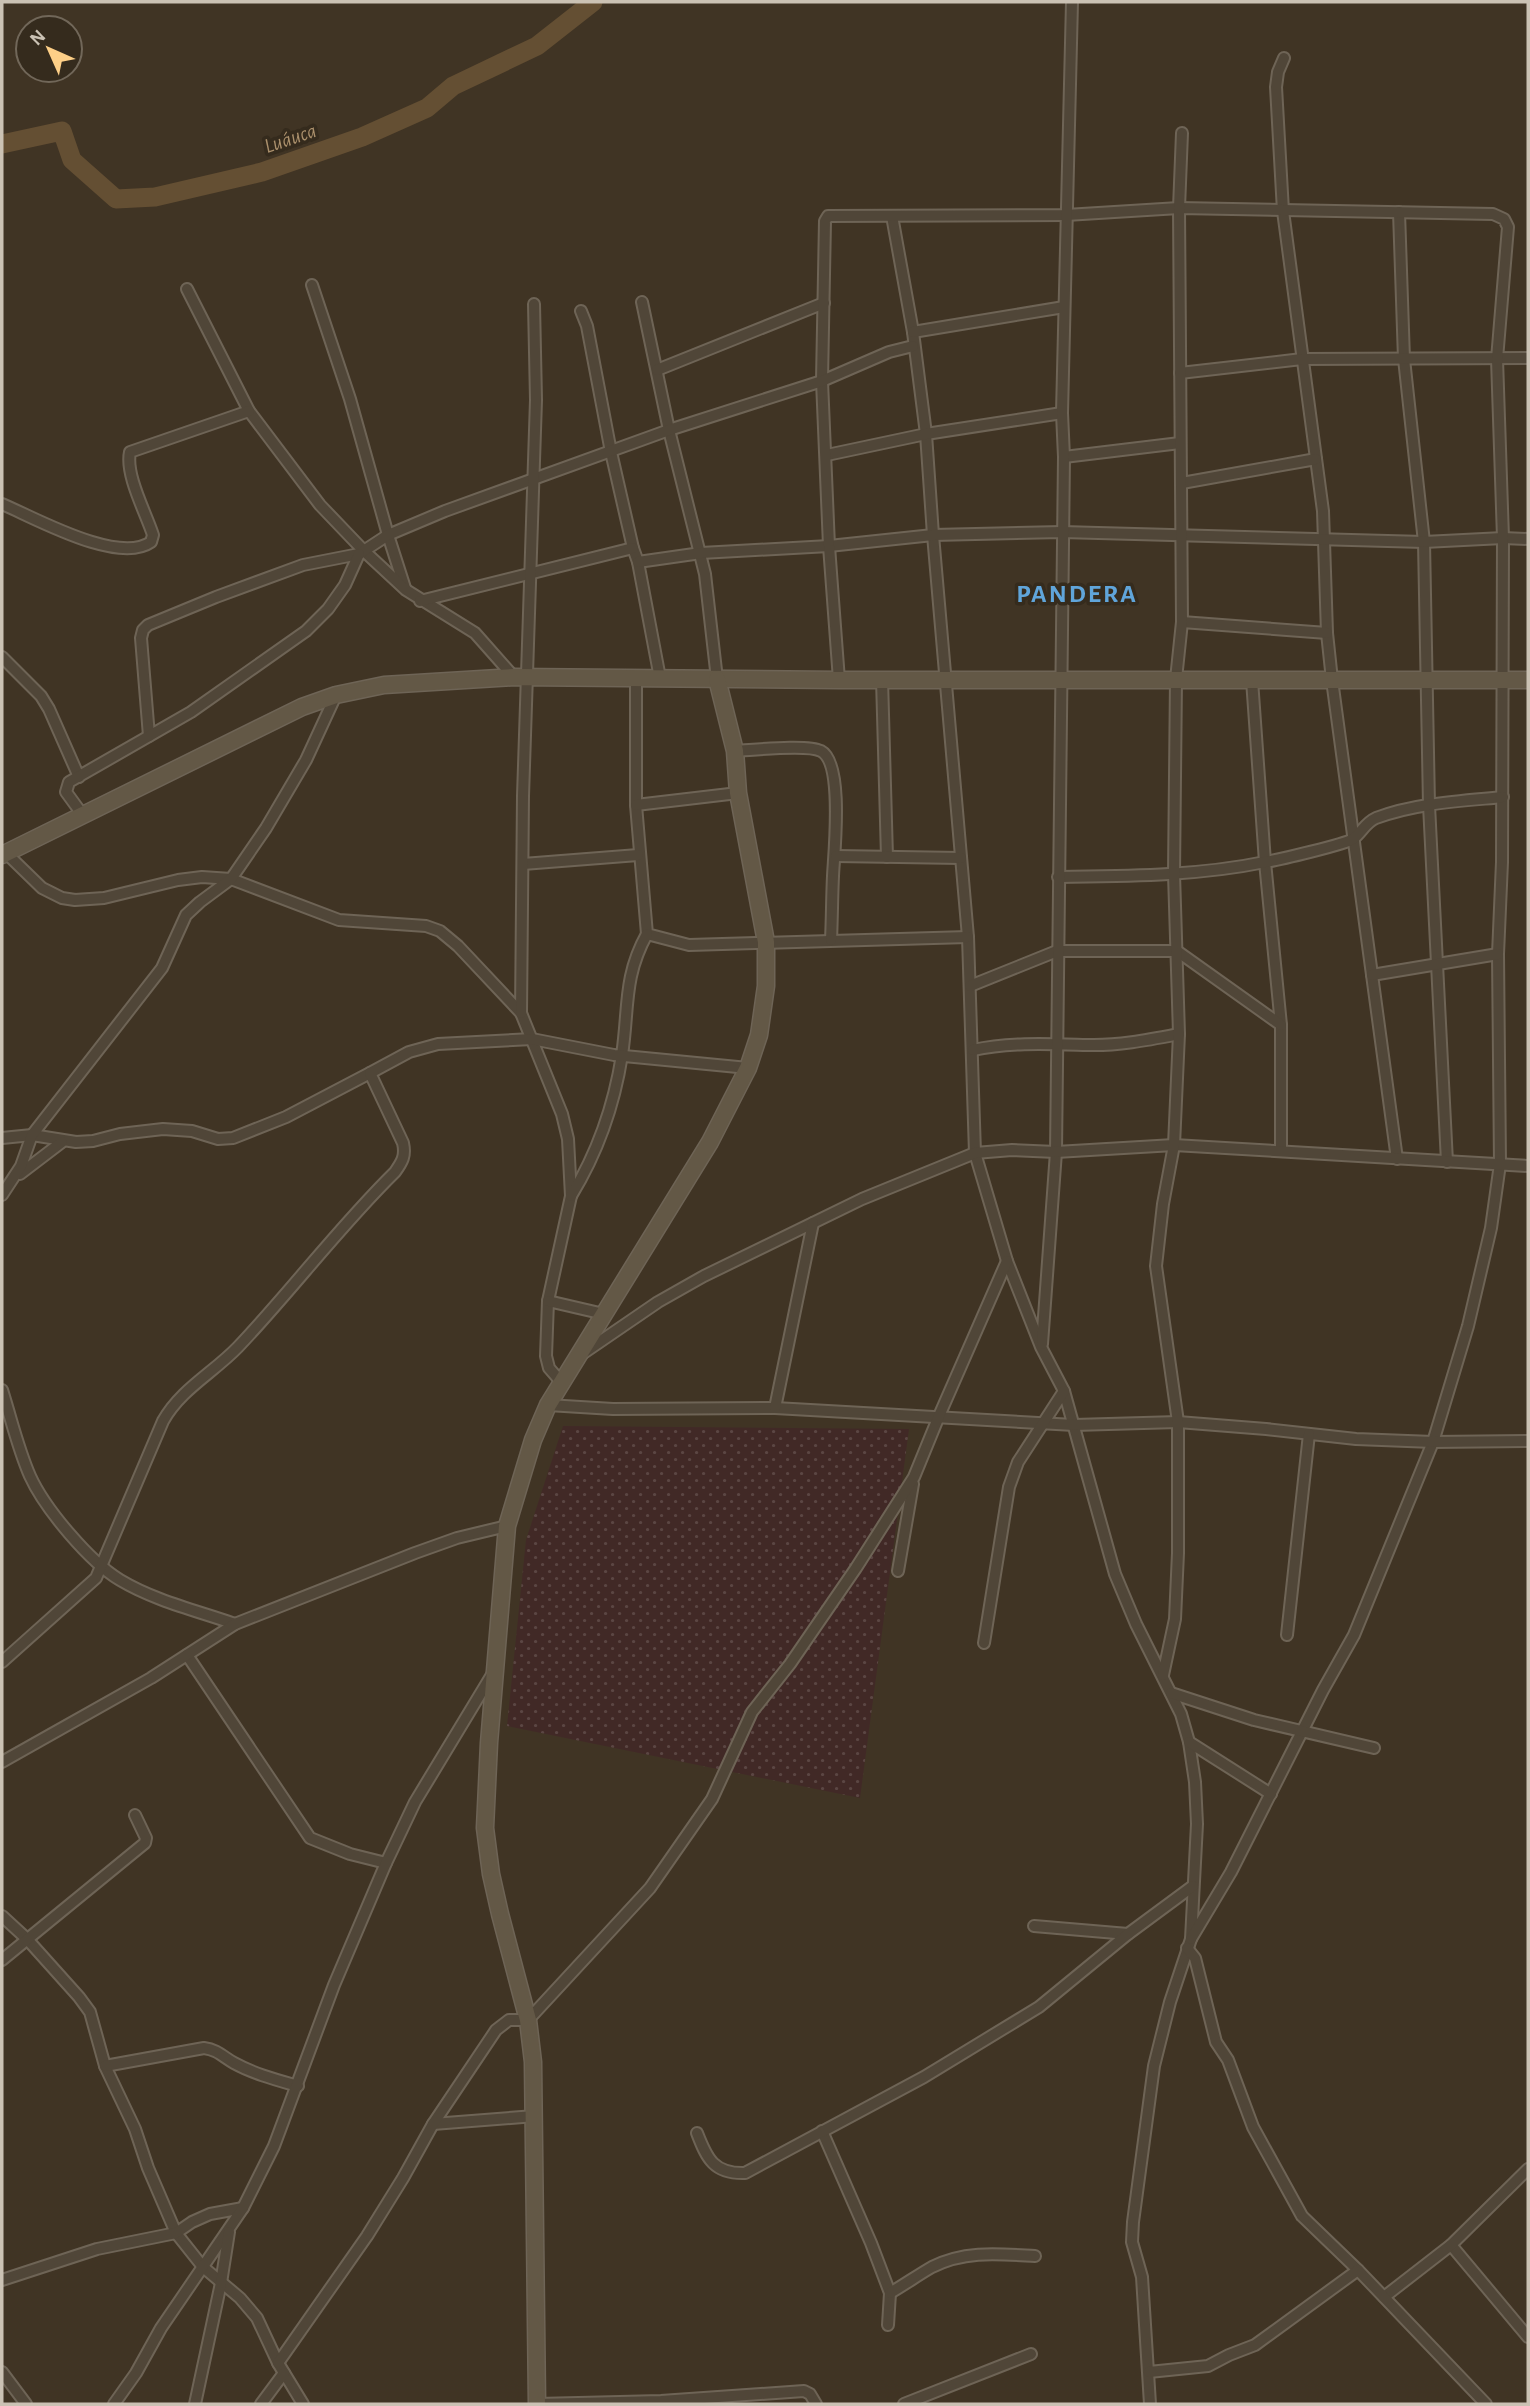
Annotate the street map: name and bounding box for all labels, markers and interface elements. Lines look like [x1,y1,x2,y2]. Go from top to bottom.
north arrow [14,14,84,84]
text: N [27,27,49,49]
water label: Luáuca [261,120,319,157]
district label: PANDERA [1016,581,1138,607]

